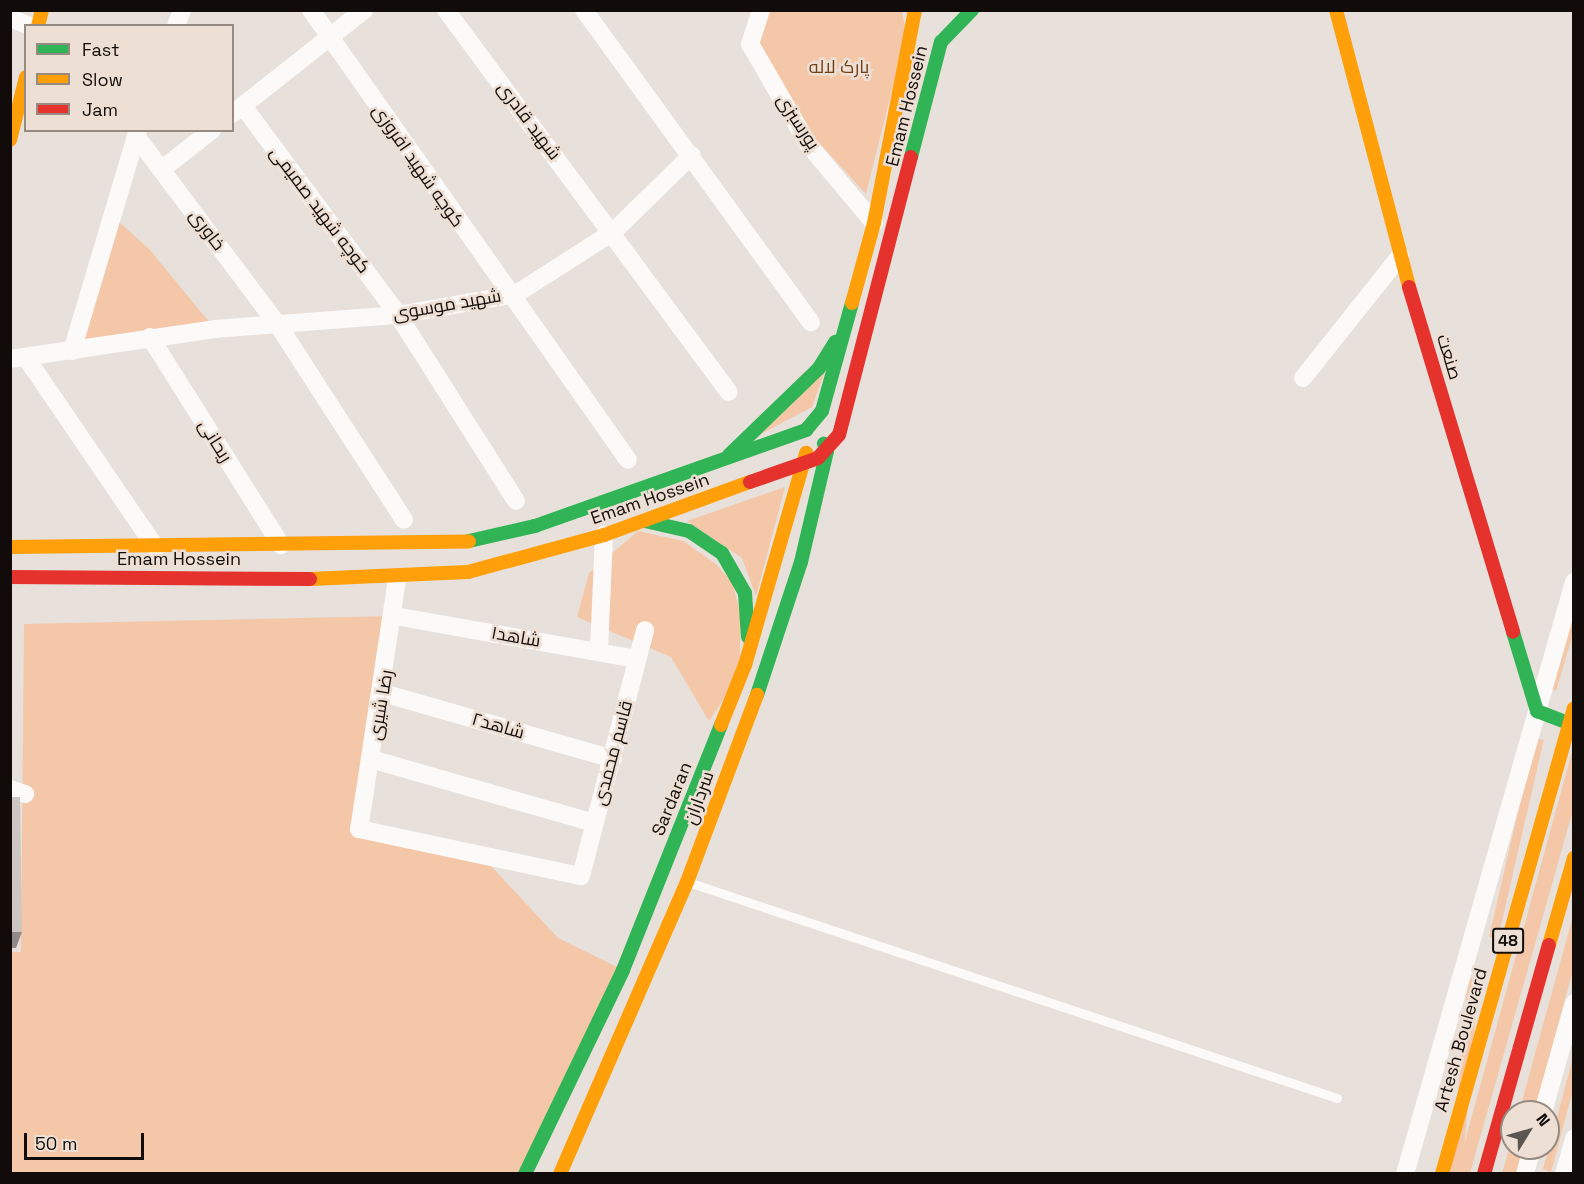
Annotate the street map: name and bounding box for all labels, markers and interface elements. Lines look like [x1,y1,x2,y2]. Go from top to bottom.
legend [24,24,234,132]
text: Fast [82,38,119,61]
street label: Emam Hossein [882,43,932,169]
park label: پارک لاله [809,56,869,78]
text: Slow [82,68,123,91]
street label: شهید قادری [493,78,565,164]
street label: پورسبزی [772,90,824,154]
text: Jam [82,98,118,121]
street label: کوچه شهید افروزی [368,100,468,232]
street label: کوچه شهید صمیمی [265,142,375,278]
street label: خاوری [185,205,229,255]
street label: شهید موسوی [391,285,503,325]
street label: صنعت [1432,332,1466,382]
street label: ریحانی [194,416,236,466]
street label: Emam Hossein [588,469,712,529]
street label: Emam Hossein [117,548,241,570]
street label: شاهد۱ [490,622,542,652]
street label: رضا شیری [364,668,398,742]
street label: قاسم محمدی [589,698,637,808]
street label: شاهد۲ [469,708,527,744]
street label: Sardaran [647,759,697,839]
street label: سرداران [679,768,719,828]
road number: 48 [1492,928,1524,954]
street label: Artesh Boulevard [1430,966,1492,1114]
north arrow [1500,1100,1560,1160]
text: N [1532,1109,1555,1131]
scale bar [27,1121,147,1159]
text: 50 m [35,1132,77,1155]

